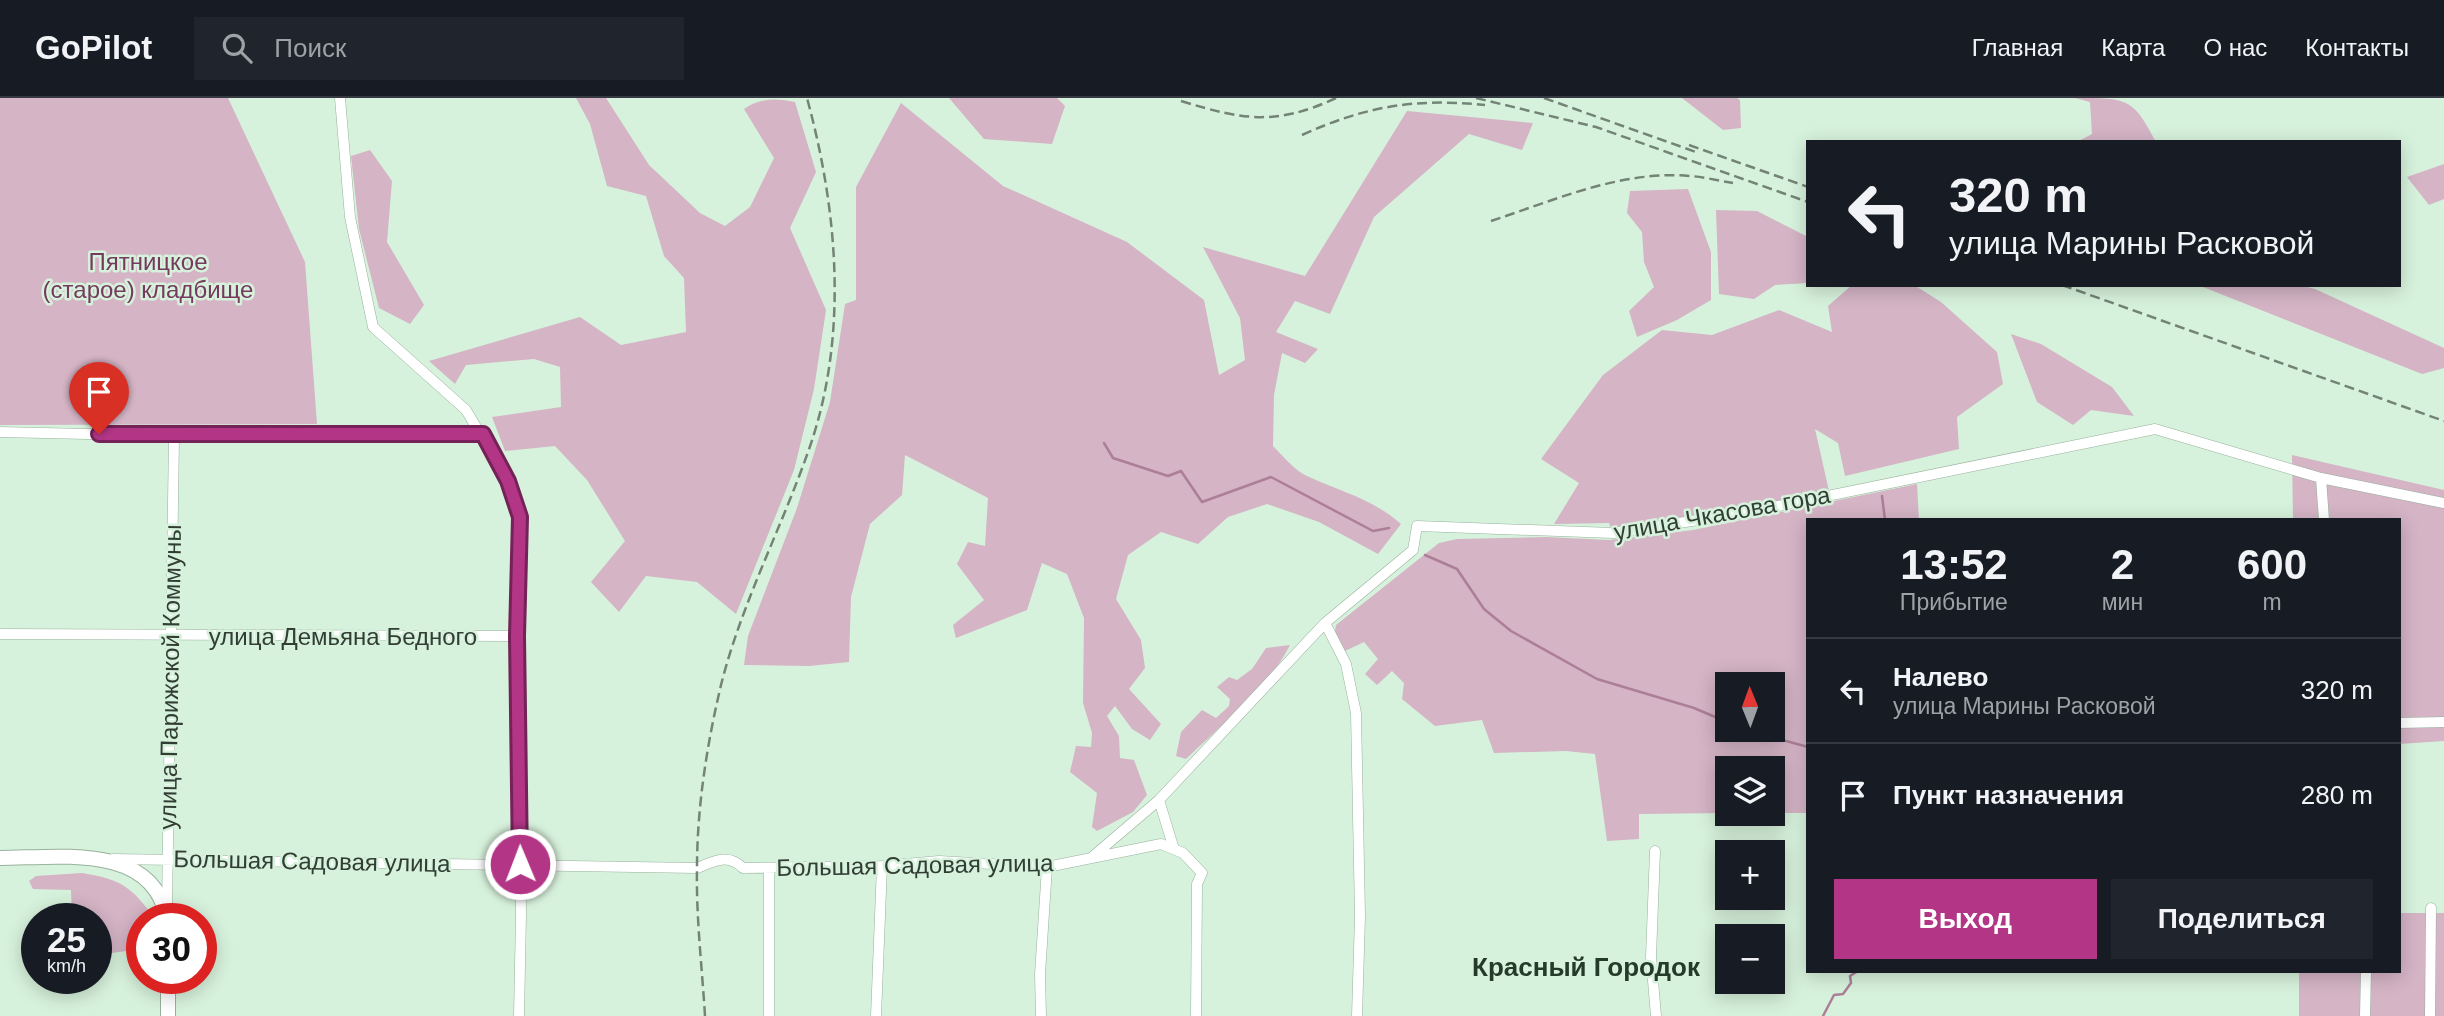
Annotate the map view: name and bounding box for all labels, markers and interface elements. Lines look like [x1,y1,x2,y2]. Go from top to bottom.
search box [194,17,684,80]
text: GoPilot [35,29,152,66]
icon: search [218,29,256,67]
text: Поиск [274,33,346,63]
text: Главная [1972,34,2063,61]
text: Карта [2101,34,2165,61]
text: О нас [2203,34,2267,61]
text: Контакты [2305,34,2409,61]
icon: left [1834,168,1925,259]
text: 320 m [1949,168,2088,222]
text: улица Марины Расковой [1949,225,2314,261]
park label: Пятницкое (старое) кладбище [43,248,253,303]
pin [69,362,129,434]
icon: arrive [80,373,118,411]
street label: улица Чкасова гора [1612,481,1833,545]
street label: улица Парижской Коммуны [154,524,186,830]
text: 13:52 [1900,541,2008,588]
text: 2 [2111,541,2134,588]
text: 600 [2237,541,2307,588]
text: Прибытие [1900,589,2008,615]
text: мин [2102,589,2143,615]
text: m [2262,589,2282,615]
street label: улица Демьяна Бедного [209,623,477,650]
text: Налево [1893,662,1988,692]
north arrow [1715,672,1785,742]
map controls [1715,672,1785,994]
icon: left [1834,672,1872,710]
text: 320 m [2301,675,2373,705]
text: улица Марины Расковой [1893,693,2156,719]
button: layers [1715,756,1785,826]
icon: arrive [1834,777,1872,815]
text: Пункт назначения [1893,780,2124,810]
text: 280 m [2301,780,2373,810]
position arrow [483,827,557,901]
button: + [1715,840,1785,910]
street label: Большая Садовая улица [173,845,451,877]
street label: Большая Садовая улица [776,849,1054,881]
button: Выход [1834,879,2097,959]
button: Поделиться [2111,879,2373,959]
speed limit sign: 30 [126,903,217,994]
text: 25 [47,920,86,959]
button: − [1715,924,1785,994]
district label: Красный Городок [1472,952,1701,982]
text: km/h [47,956,86,976]

